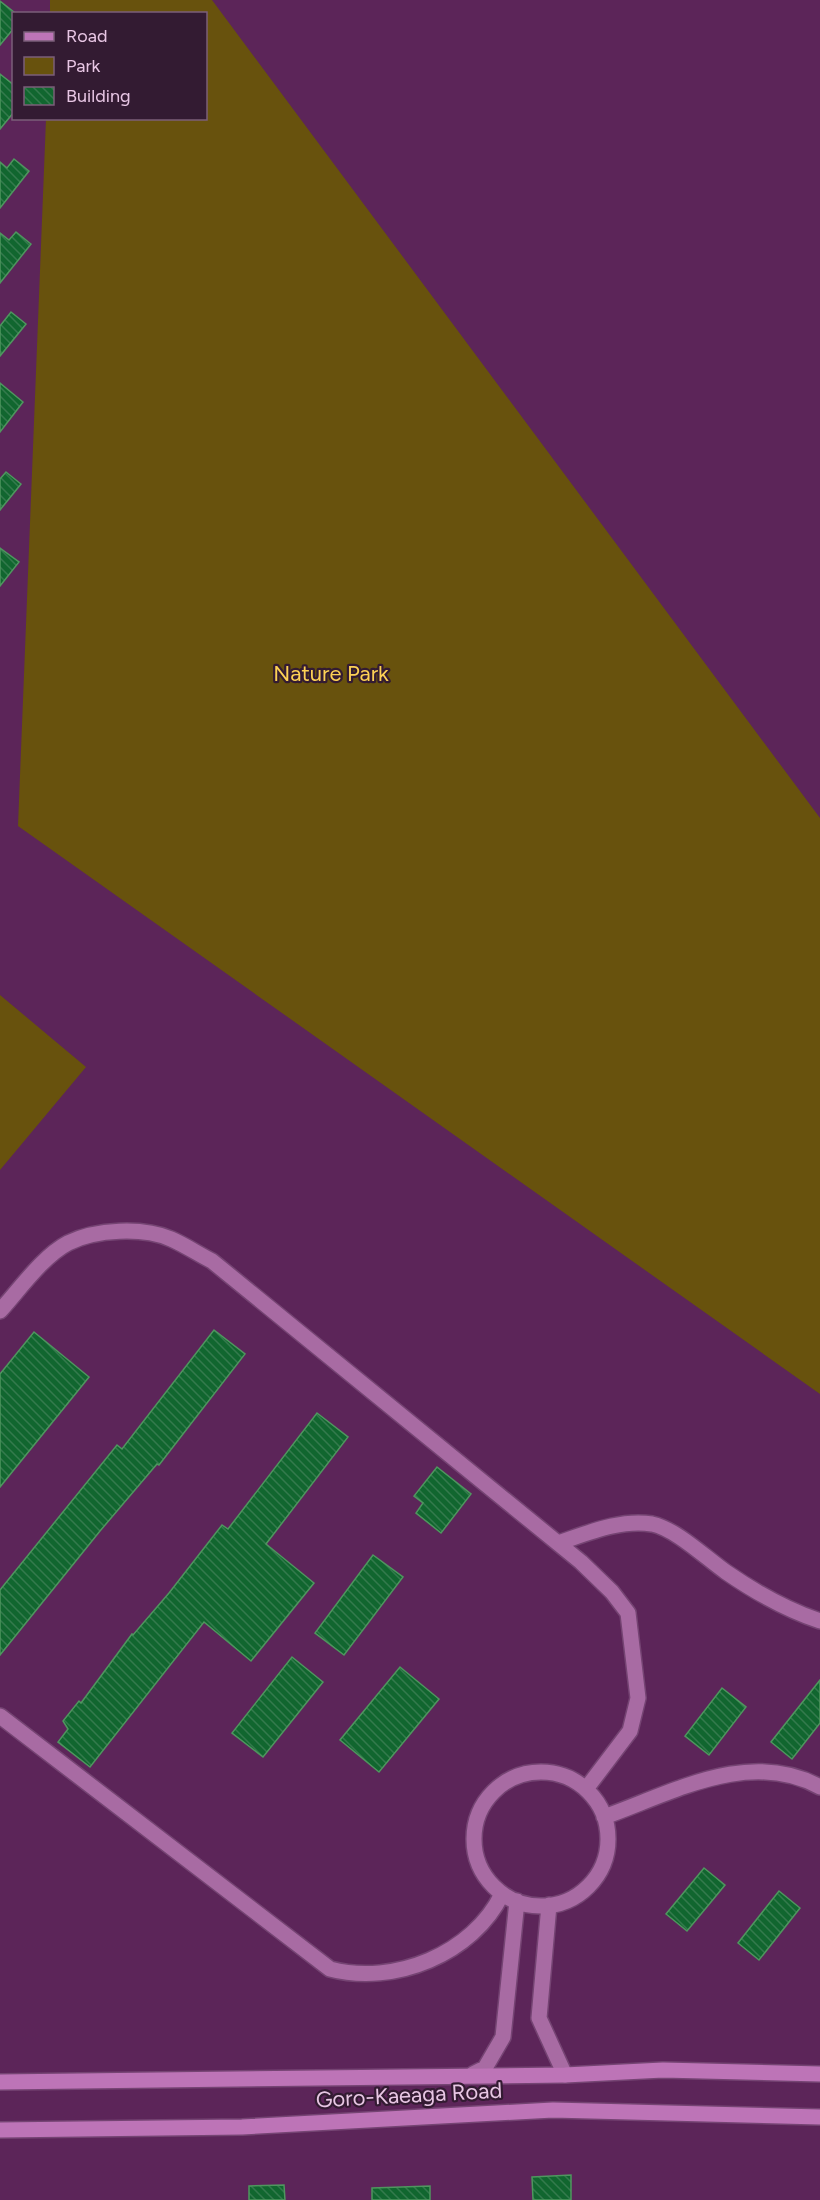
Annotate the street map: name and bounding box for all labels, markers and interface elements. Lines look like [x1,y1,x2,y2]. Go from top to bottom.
legend [12,12,207,120]
text: Road [66,25,107,47]
text: Park [66,55,101,77]
text: Building [66,85,131,107]
park label: Nature Park [273,660,389,687]
street label: Goro-Kaeaga Road [315,2077,503,2113]

